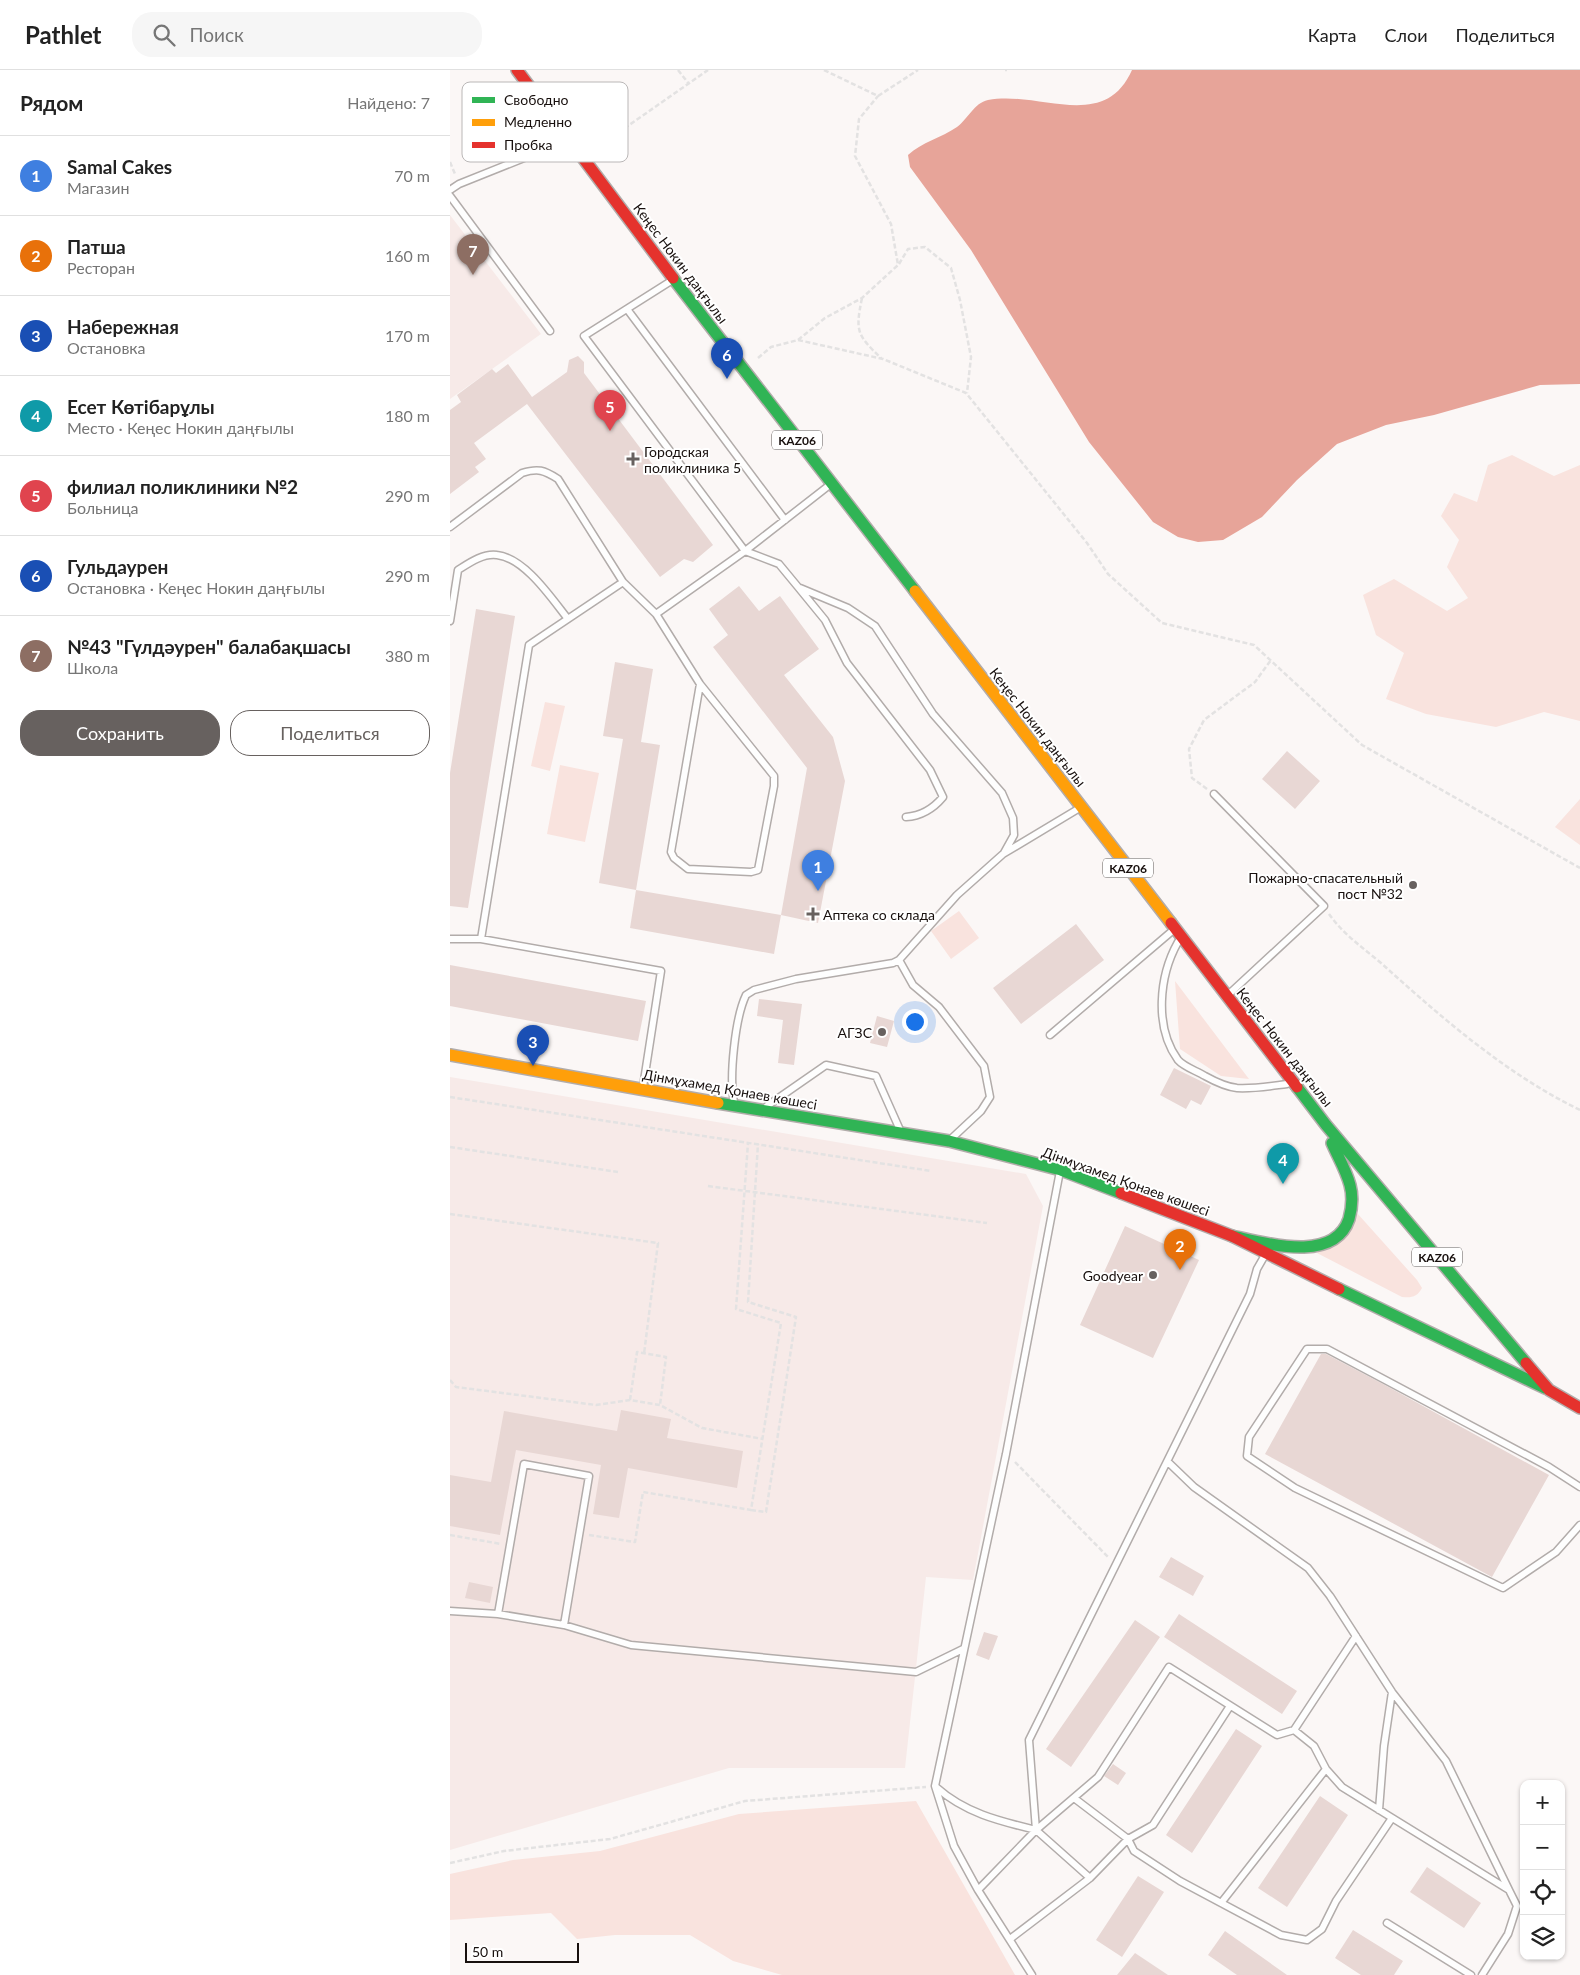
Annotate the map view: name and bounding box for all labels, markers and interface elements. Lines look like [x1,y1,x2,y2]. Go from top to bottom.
search box [132,12,482,57]
text: Pathlet [25,20,102,49]
icon: search [150,21,178,49]
text: Поиск [190,23,244,46]
text: Карта [1308,24,1356,46]
text: Слои [1384,24,1428,46]
text: Поделиться [1456,24,1555,46]
legend [462,82,628,162]
text: Рядом [20,90,83,115]
text: Свободно [504,91,569,108]
text: Найдено: 7 [347,93,430,112]
text: Медленно [504,113,572,130]
text: Пробка [504,136,552,153]
text: Samal Cakes [67,155,172,178]
text: 1 [31,166,41,185]
text: 70 m [394,166,430,185]
text: Магазин [67,178,129,197]
street label: Кеңес Нокин даңғылы [630,199,732,327]
pin: 7 [457,234,489,275]
text: Патша [67,235,126,258]
text: 2 [31,246,41,265]
text: 160 m [385,246,430,265]
text: Ресторан [67,258,135,277]
text: Набережная [67,315,179,338]
text: 3 [31,326,41,345]
text: 170 m [385,326,430,345]
text: Остановка [67,338,146,357]
pin: 6 [711,338,743,379]
pin: 5 [594,390,626,431]
text: Есет Көтібарұлы [67,395,215,418]
text: 4 [31,406,41,425]
text: 180 m [385,406,430,425]
text: Место · Кеңес Нокин даңғылы [67,418,294,437]
road number: KАZ06 [772,430,822,450]
place label: Городская поликлиника 5 [644,443,741,476]
marker: Городская поликлиника 5 [626,452,640,466]
text: филиал поликлиники №2 [67,475,298,498]
text: 5 [31,486,41,505]
text: 290 m [385,486,430,505]
text: Больница [67,498,139,517]
text: Гульдаурен [67,555,168,578]
text: 6 [31,566,41,585]
text: 290 m [385,566,430,585]
text: Остановка · Кеңес Нокин даңғылы [67,578,325,597]
text: №43 "Гүлдәурен" балабақшасы [67,635,351,658]
text: 7 [31,646,41,665]
text: 380 m [385,646,430,665]
text: Школа [67,658,118,677]
street label: Кеңес Нокин даңғылы [986,664,1090,790]
button: Сохранить [20,710,220,756]
button: Поделиться [230,710,430,756]
pin: 1 [802,850,834,891]
road number: KАZ06 [1103,858,1153,878]
place label: Пожарно-спасательный пост №32 [1248,869,1403,902]
marker: Пожарно-спасательный пост №32 [1407,879,1419,891]
place label: Аптека со склада [823,906,935,923]
marker: Аптека со склада [807,908,819,920]
street label: Кеңес Нокин даңғылы [1233,984,1337,1110]
your location [902,1009,928,1035]
place label: АГЗС [838,1024,873,1041]
pin: 3 [517,1025,549,1066]
marker: АГЗС [876,1026,888,1038]
street label: Дінмұхамед Қонаев көшесі [642,1065,818,1113]
street label: Дінмұхамед Қонаев көшесі [1040,1143,1212,1219]
pin: 4 [1267,1143,1299,1184]
pin: 2 [1164,1229,1196,1270]
road number: KАZ06 [1412,1248,1462,1266]
place label: Goodyear [1083,1267,1143,1284]
marker: Goodyear [1147,1269,1159,1281]
map controls [1520,1780,1565,1960]
button: + [1520,1780,1565,1825]
button: − [1520,1825,1565,1870]
button: locate [1520,1870,1565,1915]
button: layers [1520,1915,1565,1960]
scale bar [465,1940,579,1963]
text: 50 m [472,1943,503,1960]

